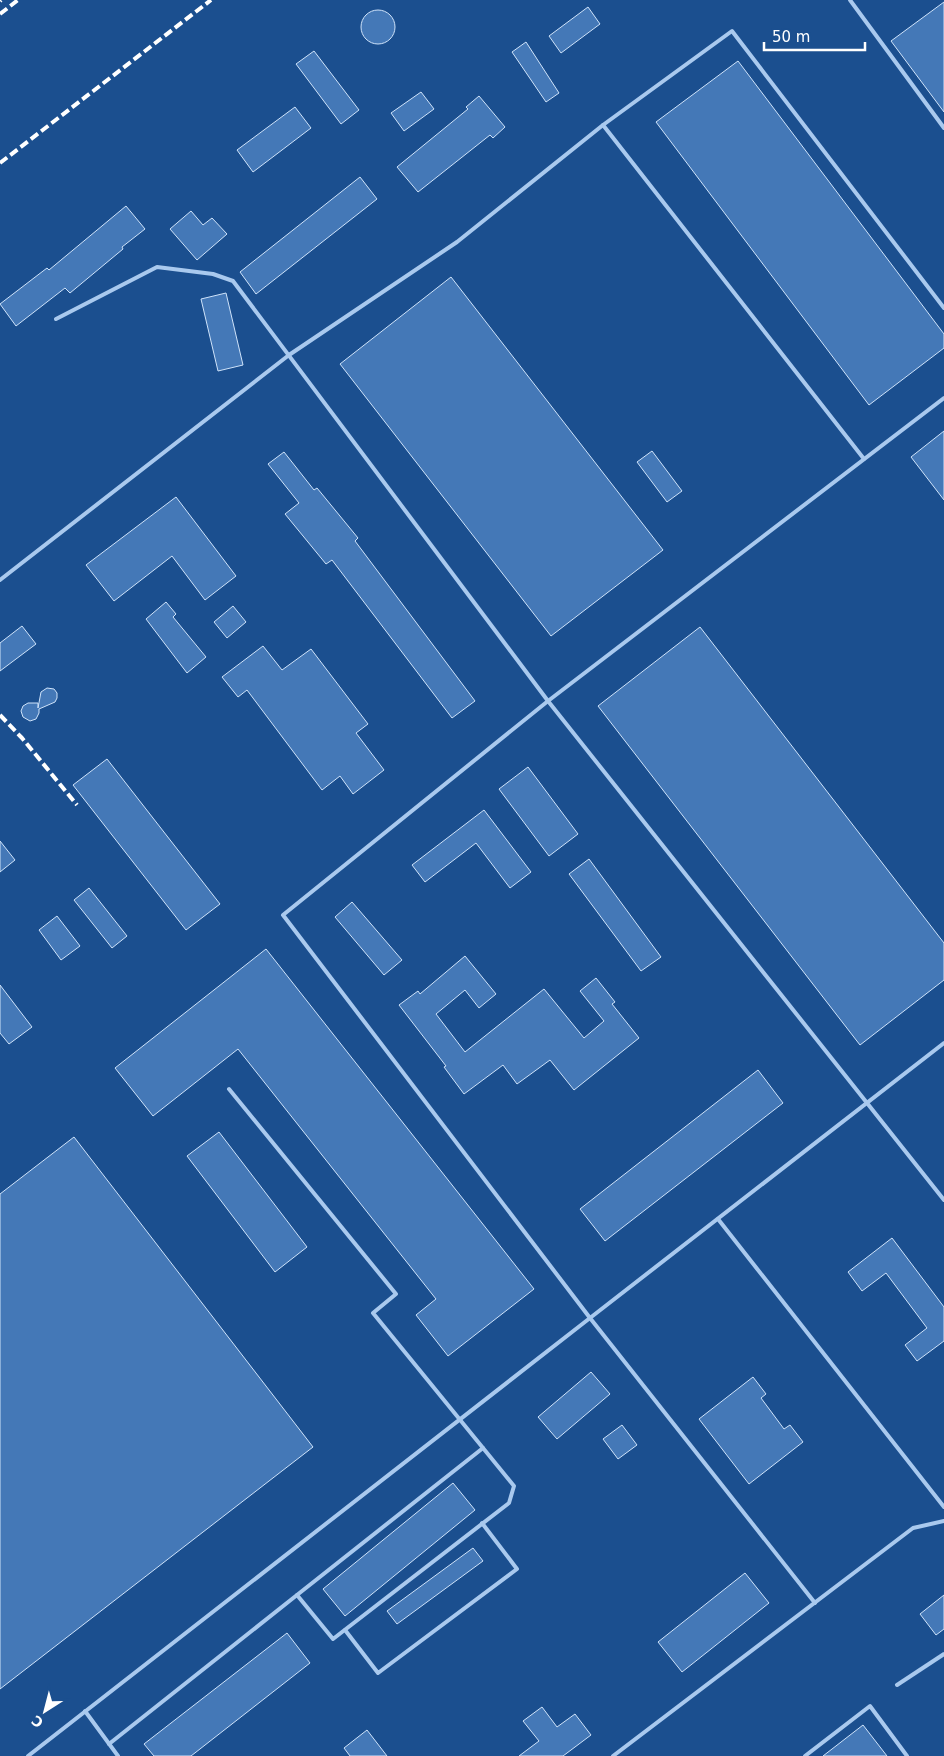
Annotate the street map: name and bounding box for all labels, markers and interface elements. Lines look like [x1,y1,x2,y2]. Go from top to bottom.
scale bar [764,20,865,52]
text: 50 m [772,28,810,46]
north arrow [20,1686,70,1736]
text: С [28,1712,46,1731]

